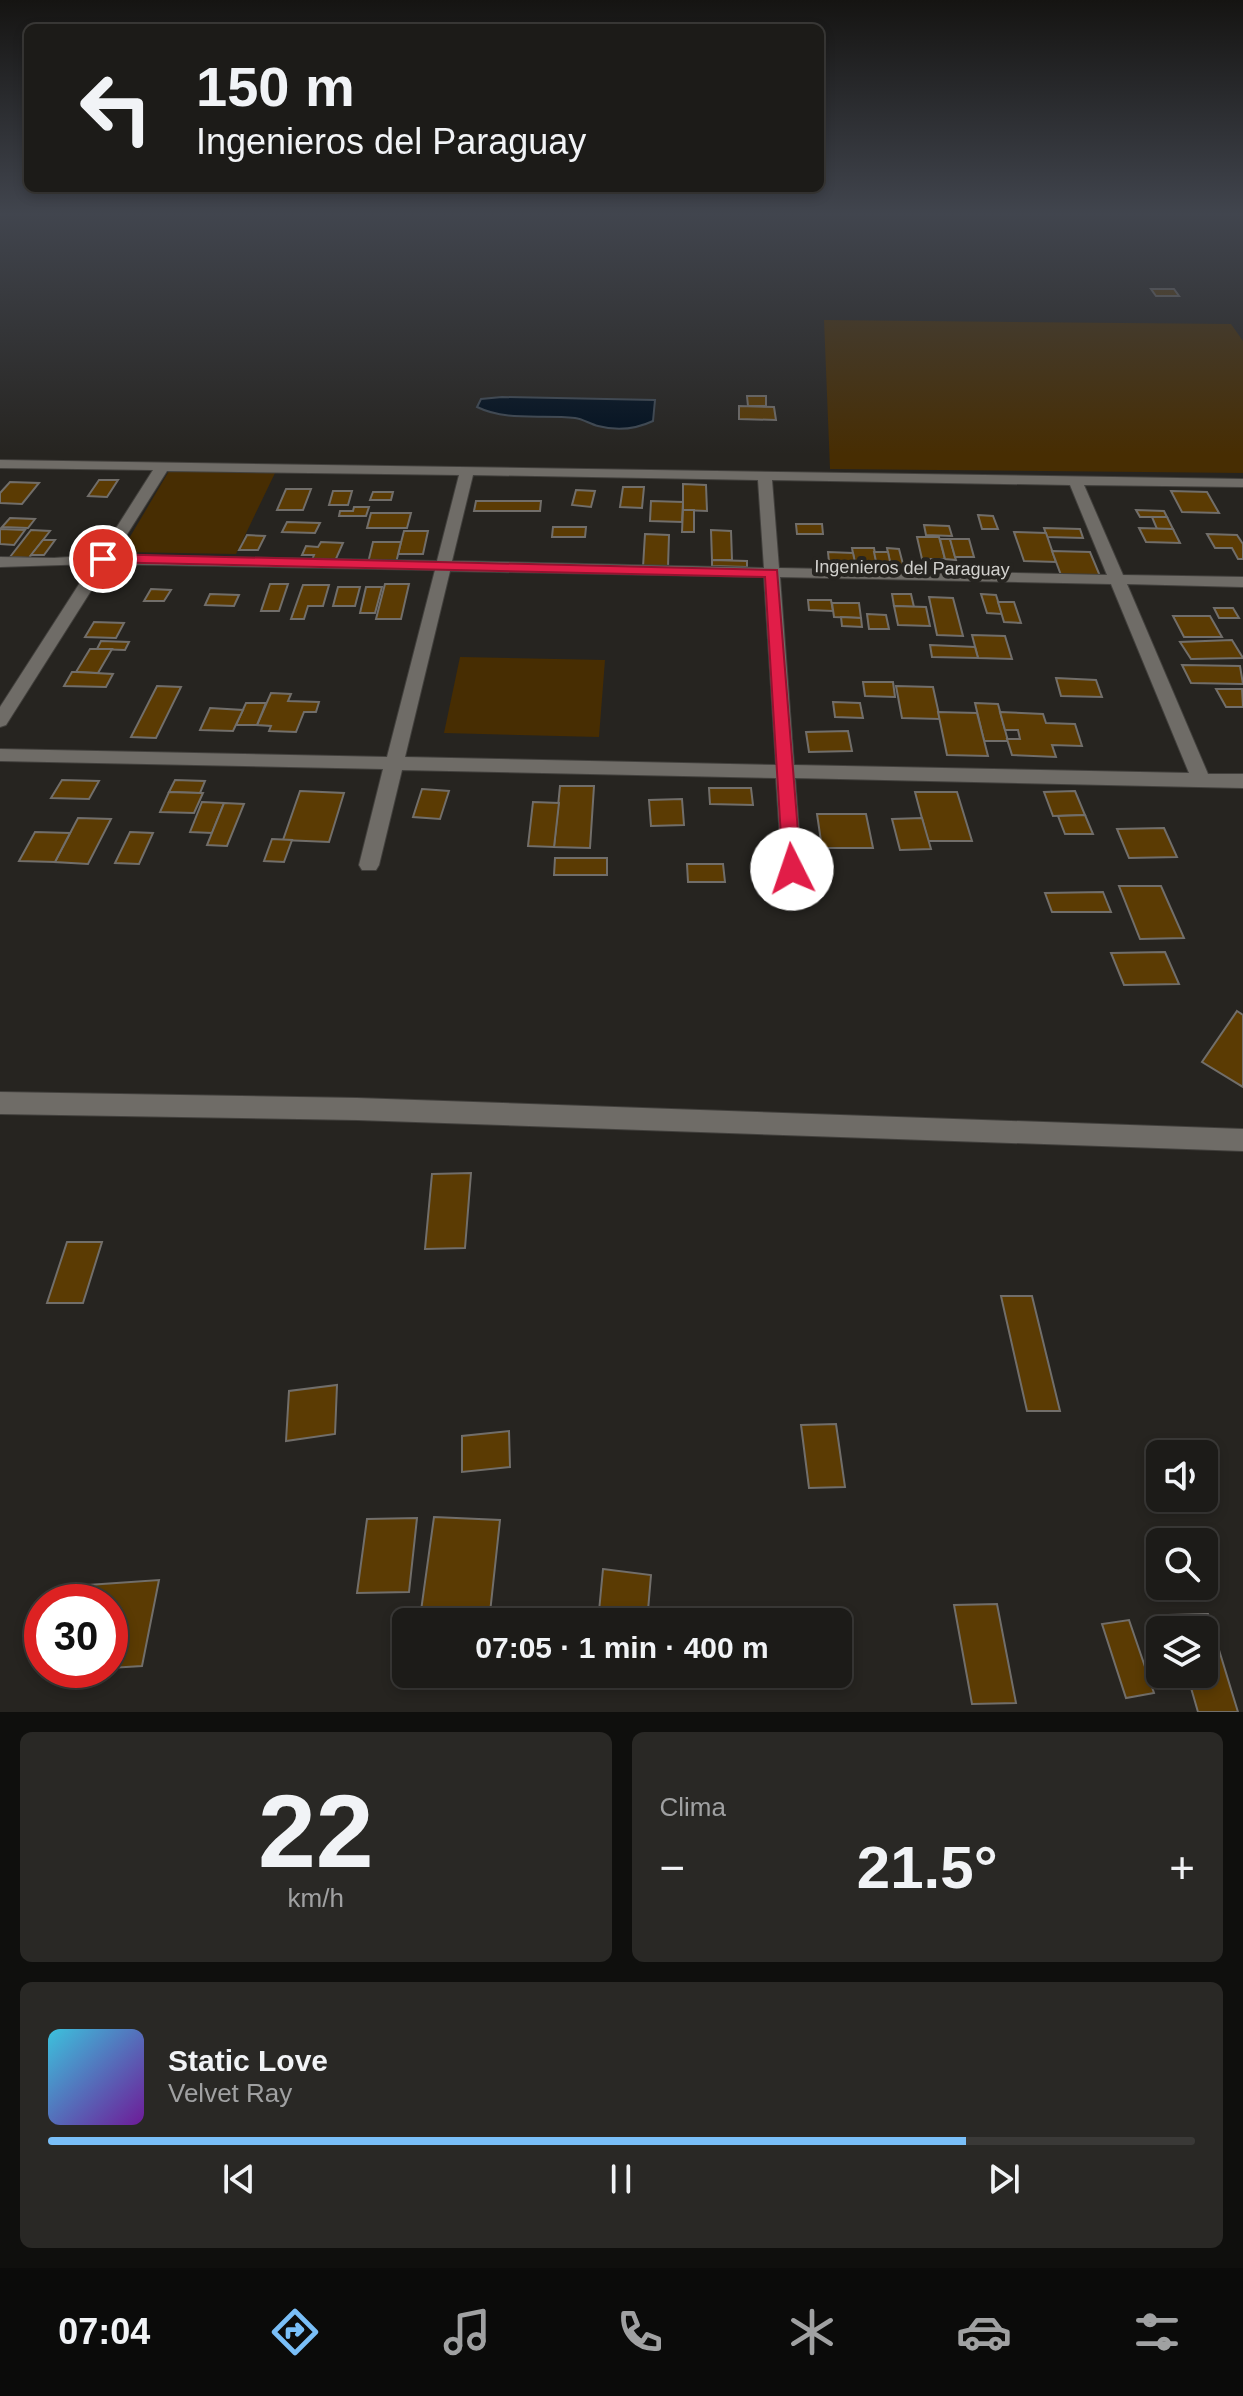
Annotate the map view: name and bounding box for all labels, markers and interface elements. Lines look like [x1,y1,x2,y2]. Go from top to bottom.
text: 150 m [196,55,355,118]
icon: left [64,56,168,160]
text: Ingenieros del Paraguay [196,121,586,162]
pin [69,525,137,593]
icon: arrive [81,537,125,581]
street label: Ingenieros del Paraguay [814,556,1010,580]
position arrow [750,827,834,911]
map controls [1146,1440,1218,1688]
button: sound [1146,1440,1218,1512]
button: search [1146,1528,1218,1600]
speed limit sign: 30 [24,1584,128,1688]
button: layers [1146,1616,1218,1688]
text: 07:05 · 1 min · 400 m [475,1631,769,1664]
text: 22 [258,1773,374,1889]
text: Clima [660,1792,726,1822]
text: 21.5° [857,1834,998,1901]
text: − [660,1843,685,1892]
text: + [1169,1843,1195,1892]
text: km/h [288,1883,344,1913]
text: Static Love [168,2044,328,2077]
text: Velvet Ray [168,2078,292,2108]
icon: previous [217,2157,261,2201]
icon: pause [599,2157,643,2201]
icon: next [982,2157,1026,2201]
icon: directions [267,2304,323,2360]
icon: music [439,2304,495,2360]
icon: phone [612,2304,668,2360]
icon: climate [784,2304,840,2360]
icon: car [956,2304,1012,2360]
icon: filters [1129,2304,1185,2360]
text: 07:04 [58,2311,150,2352]

